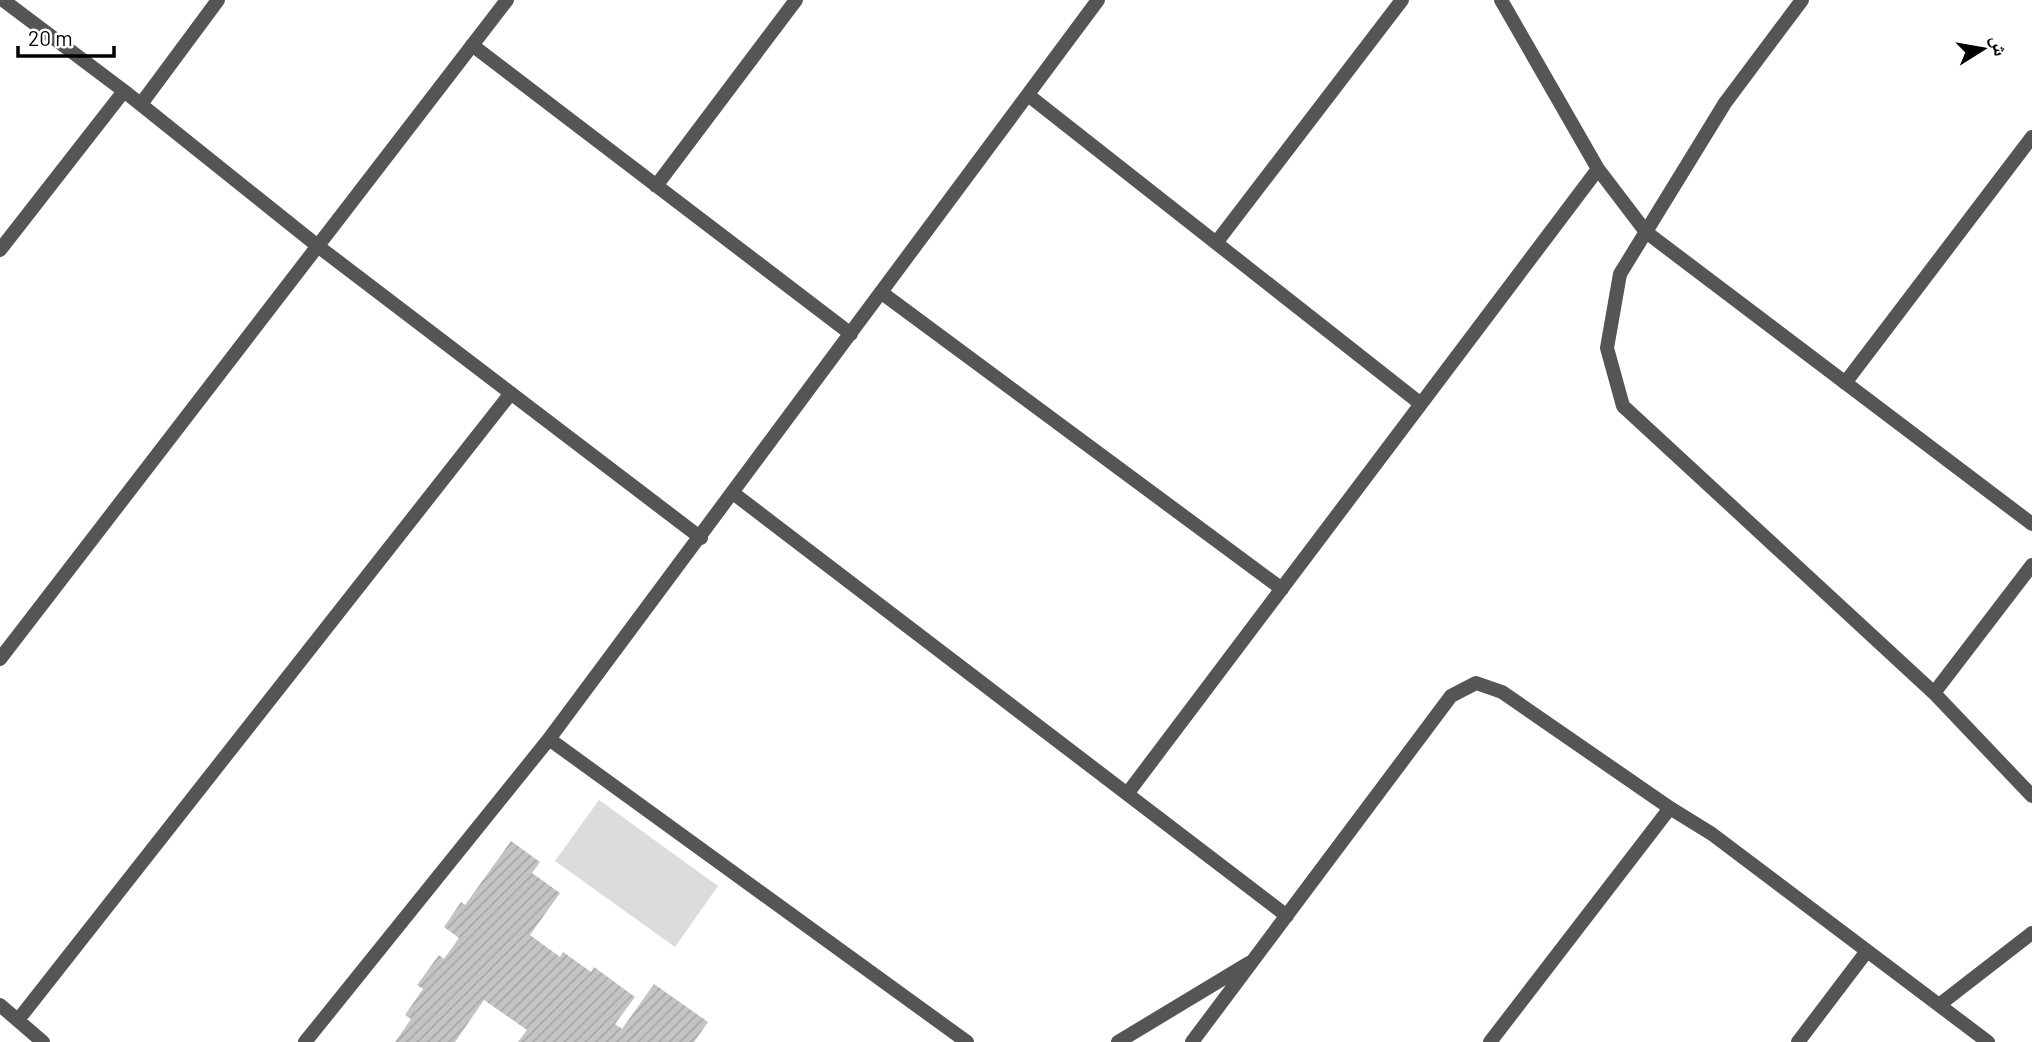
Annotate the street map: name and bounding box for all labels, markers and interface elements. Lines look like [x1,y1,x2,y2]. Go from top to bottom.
scale bar [18,14,114,58]
north arrow [1948,14,2018,84]
text: 20 m [28,25,73,50]
text: ش [1986,34,2013,58]

